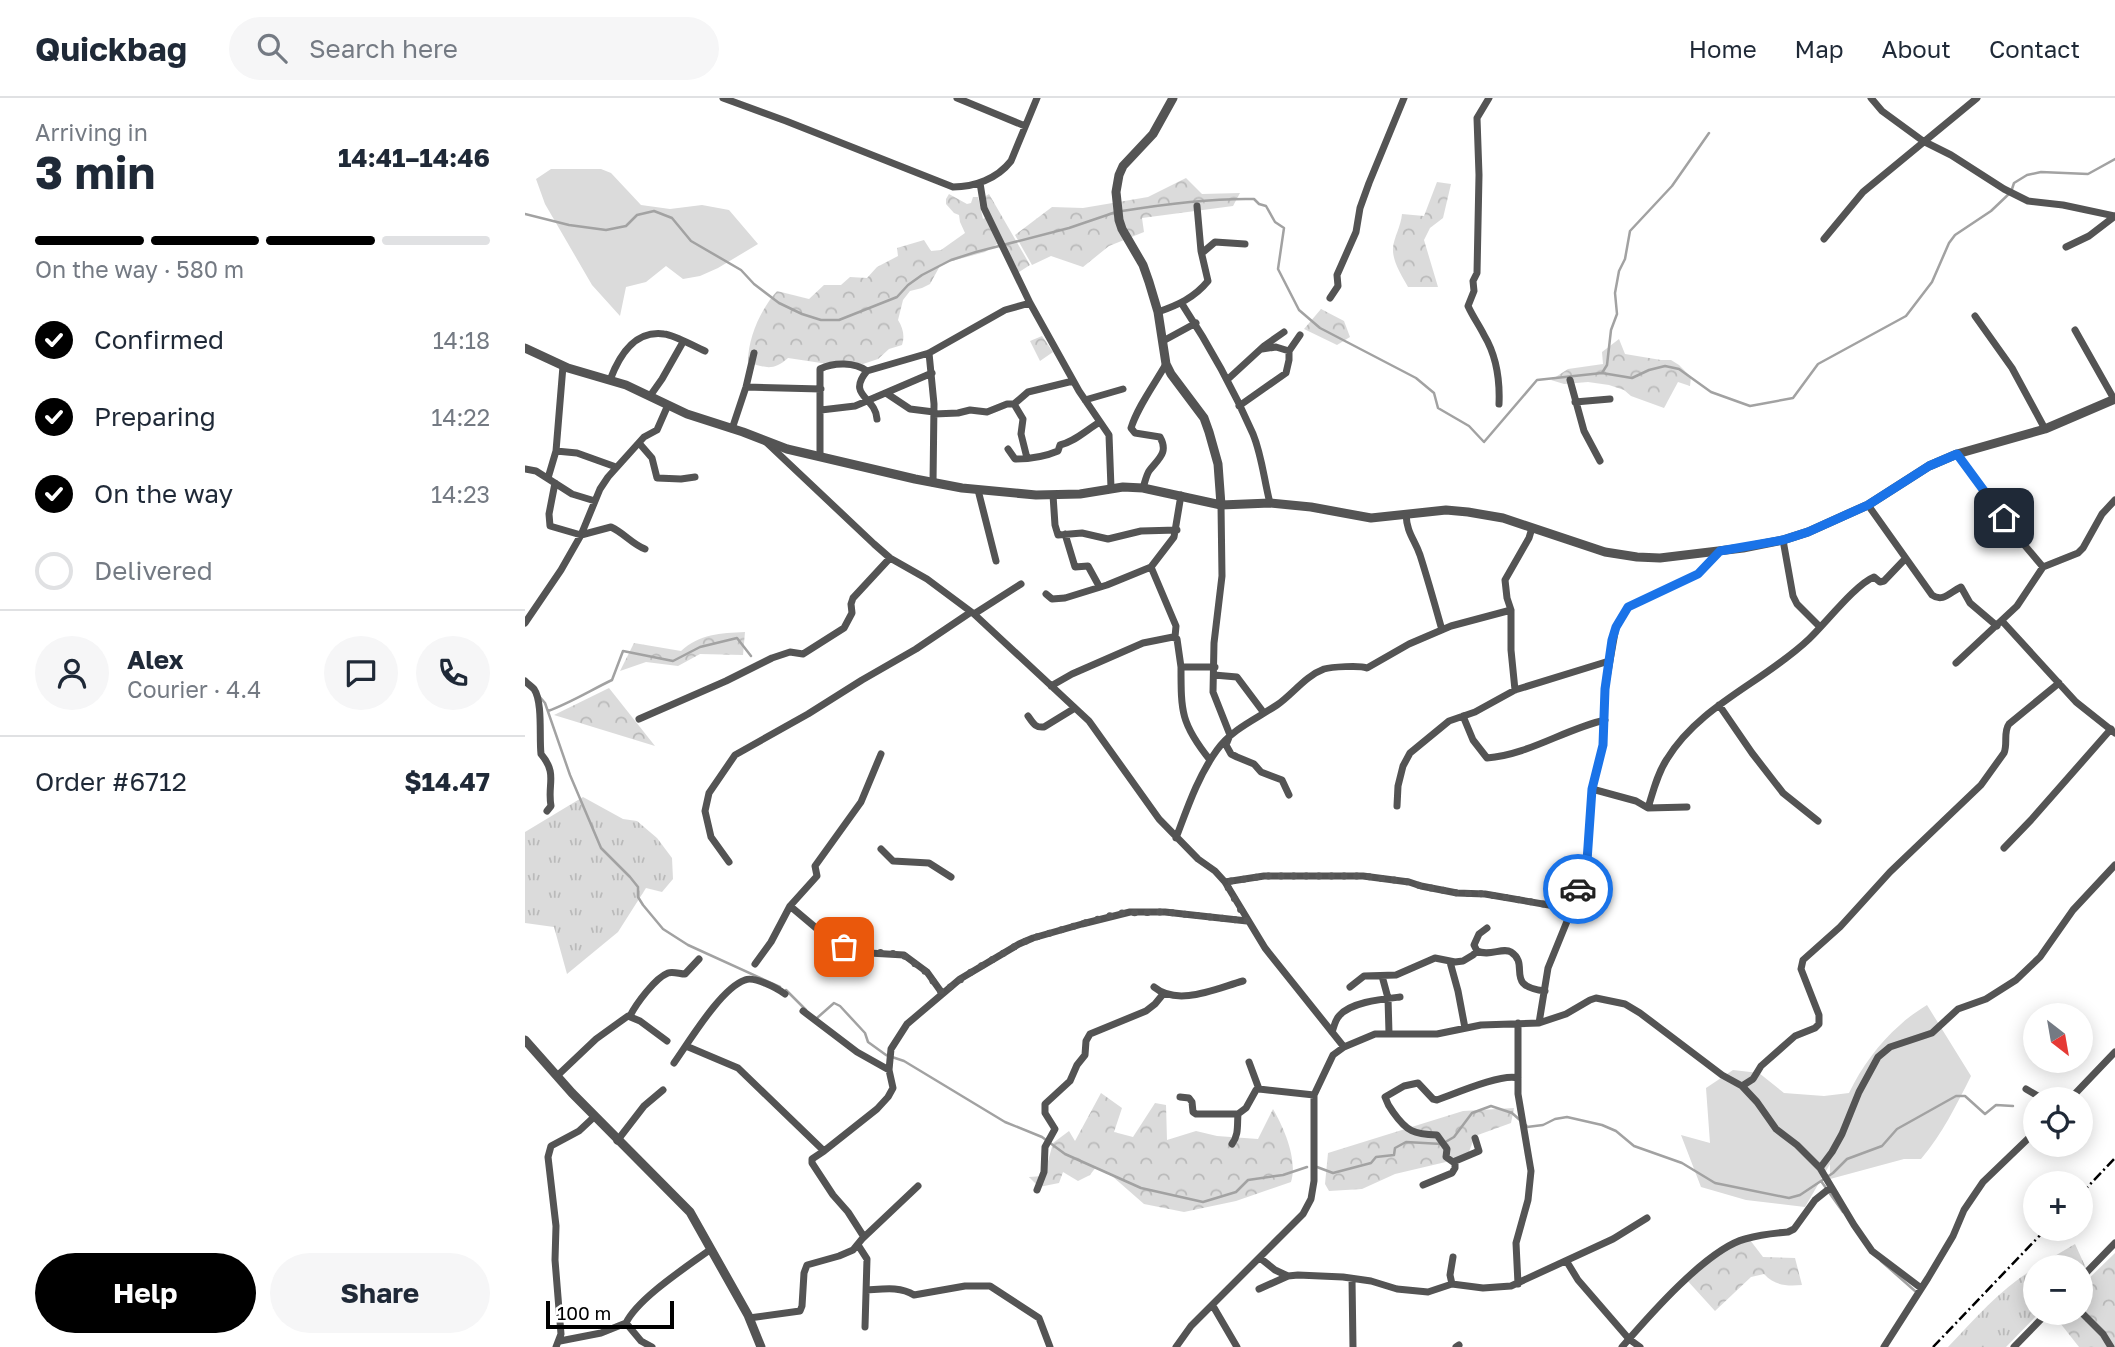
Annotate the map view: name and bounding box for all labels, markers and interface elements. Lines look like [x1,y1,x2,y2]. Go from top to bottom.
search box [229,17,719,80]
text: Quickbag [35,29,187,68]
icon: search [253,29,291,67]
text: Search here [309,33,458,64]
text: Home [1689,34,1757,63]
text: Map [1795,34,1844,63]
text: About [1882,34,1951,63]
text: Contact [1989,34,2080,63]
text: Arriving in [35,118,148,146]
text: 14:41–14:46 [338,142,490,173]
text: 3 min [35,144,155,199]
text: On the way · 580 m [35,255,244,283]
icon: check [35,321,73,359]
text: Confirmed [94,324,224,355]
text: 14:18 [433,326,490,354]
icon: check [35,398,73,436]
text: Preparing [94,401,216,432]
text: 14:22 [431,403,490,431]
icon: check [35,475,73,513]
text: On the way [94,478,233,509]
text: 14:23 [431,480,490,508]
pin [1974,488,2034,548]
icon: home [1985,499,2023,537]
text: Delivered [94,555,213,586]
button: person [35,636,109,710]
button: chat [324,636,398,710]
button: phone [416,636,490,710]
text: Alex [127,644,184,675]
text: Courier · 4.4 [127,675,261,703]
text: Order #6712 [35,766,187,797]
text: $14.47 [404,766,490,797]
courier [1543,854,1613,924]
icon: car [1559,870,1597,908]
pin [814,917,874,977]
icon: bag [825,928,863,966]
north arrow [2023,1003,2093,1073]
map controls [2023,1003,2093,1325]
button: locate [2023,1087,2093,1157]
button: + [2023,1171,2093,1241]
button: Help [35,1253,256,1333]
button: Share [270,1253,490,1333]
button: − [2023,1255,2093,1325]
scale bar [546,1298,674,1330]
text: 100 m [557,1301,611,1324]

